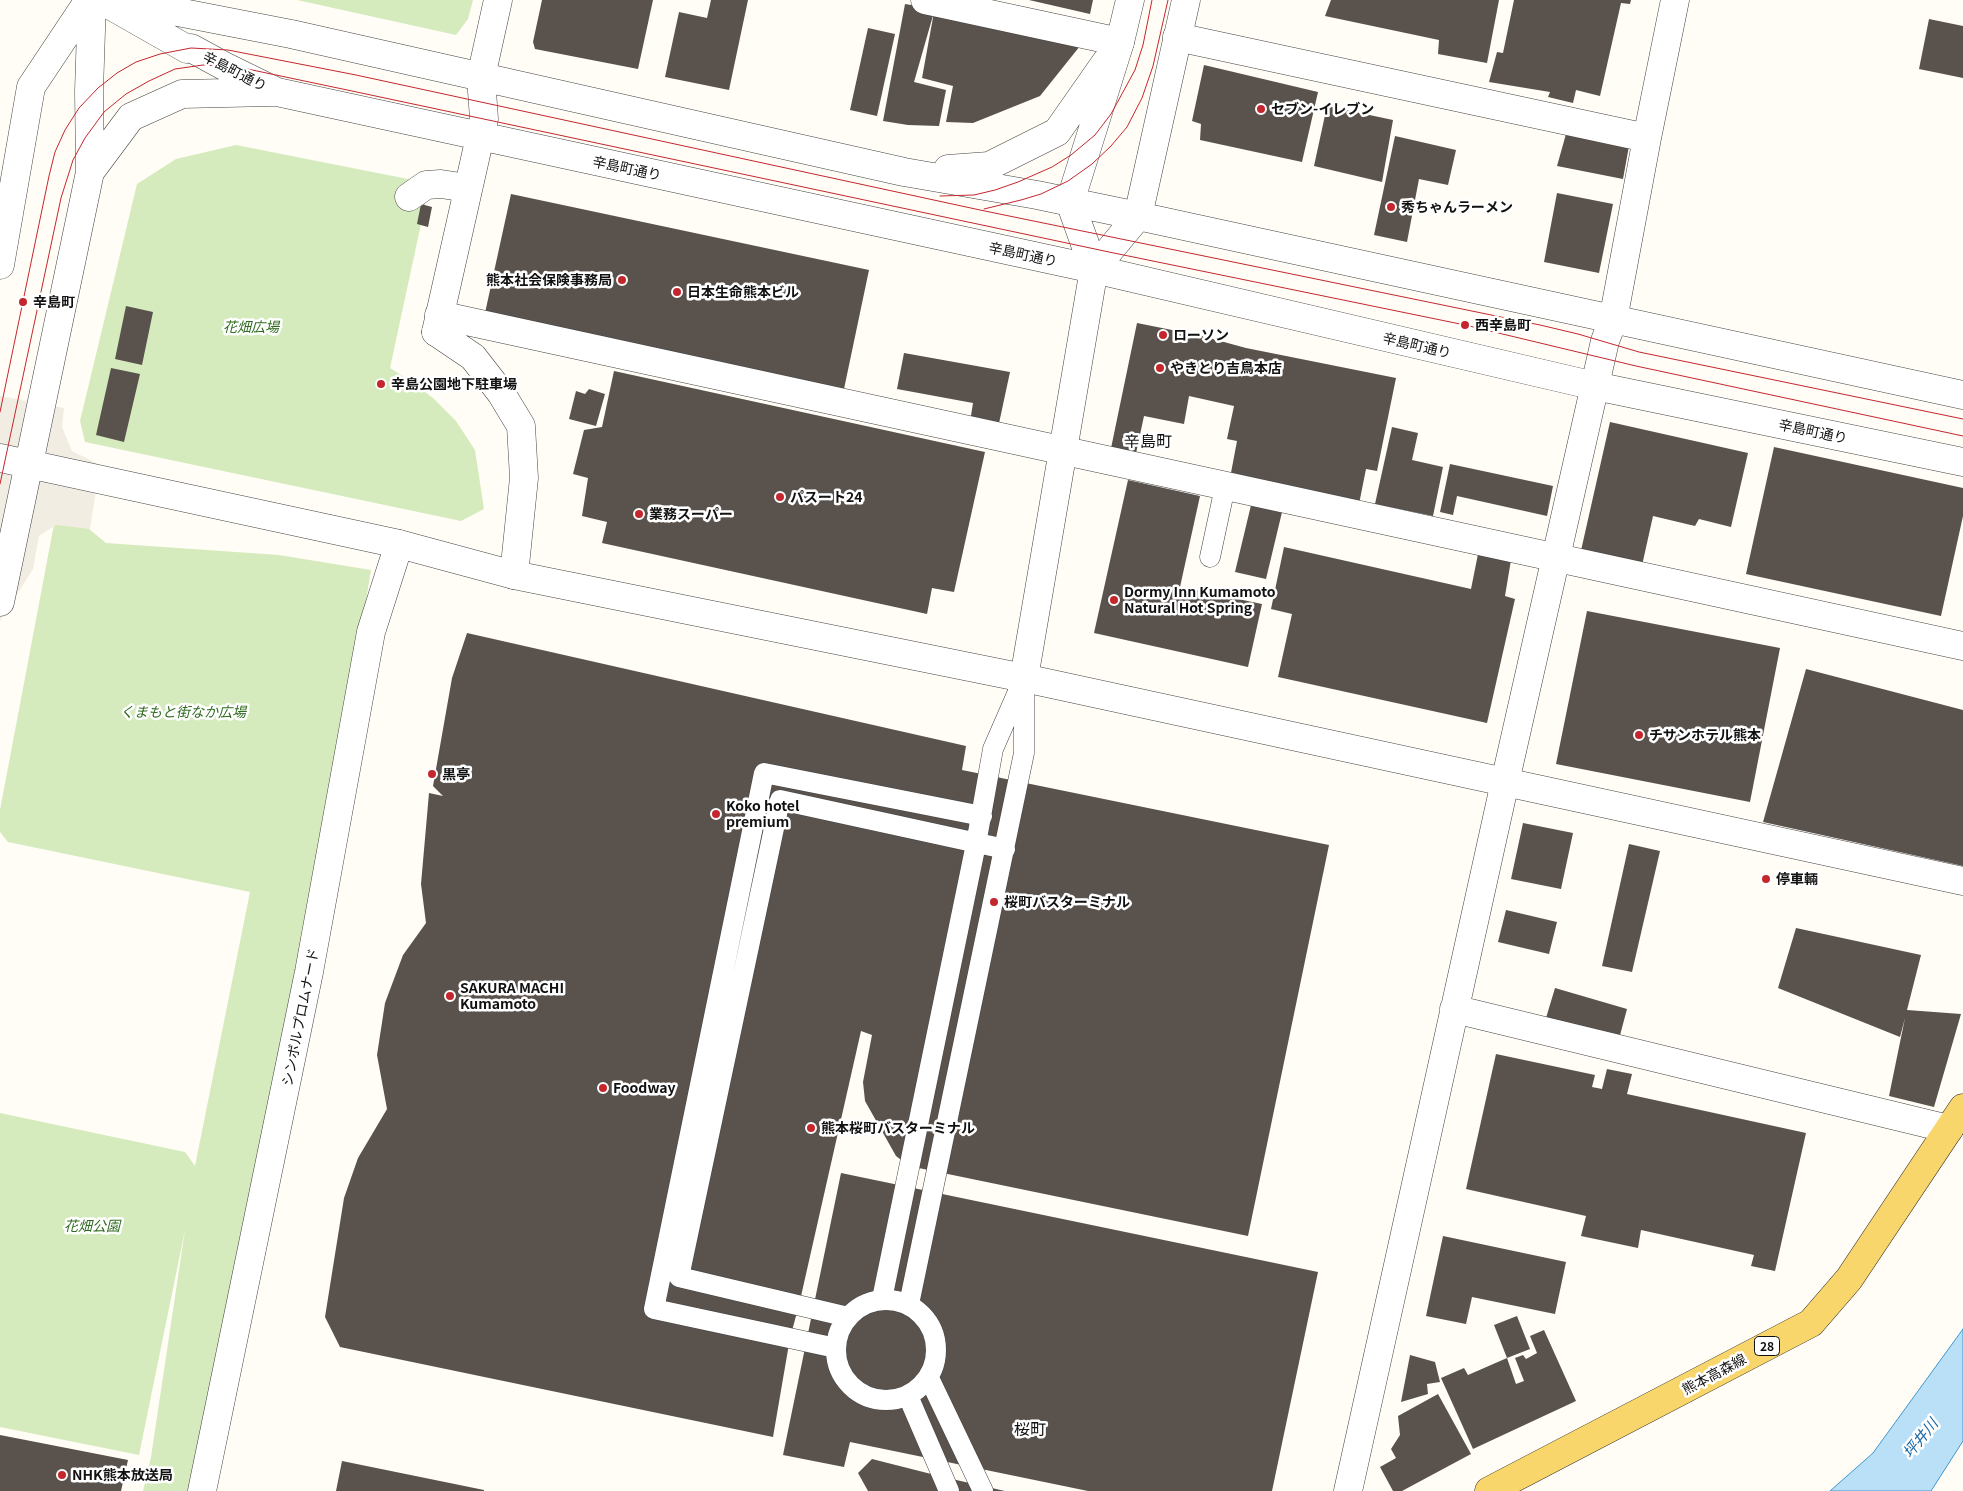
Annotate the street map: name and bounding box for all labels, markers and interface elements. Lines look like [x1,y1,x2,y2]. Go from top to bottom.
street label: 辛島町通り [200,48,270,94]
place label: セブン-イレブン [1271,101,1374,117]
marker: セブン-イレブン [1255,103,1267,115]
street label: 辛島町通り [591,153,663,183]
place label: 秀ちゃんラーメン [1401,199,1513,215]
marker: 秀ちゃんラーメン [1385,201,1397,213]
street label: 辛島町通り [987,239,1059,269]
place label: 熊本社会保険事務局 [486,272,612,288]
marker: 熊本社会保険事務局 [616,274,628,286]
place label: 日本生命熊本ビル [687,284,799,300]
marker: 日本生命熊本ビル [671,286,683,298]
place label: 辛島町 [33,294,75,310]
marker: 辛島町 [17,296,29,308]
place label: 西辛島町 [1475,317,1531,333]
park label: 花畑広場 [223,319,279,335]
marker: 西辛島町 [1459,319,1471,331]
place label: ローソン [1173,327,1229,343]
marker: ローソン [1157,329,1169,341]
street label: 辛島町通り [1381,329,1453,361]
place label: やきとり吉鳥本店 [1170,360,1282,376]
marker: やきとり吉鳥本店 [1154,362,1166,374]
place label: 辛島公園地下駐車場 [391,376,517,392]
marker: 辛島公園地下駐車場 [375,378,387,390]
street label: 辛島町通り [1777,416,1849,446]
district label: 辛島町 [1124,431,1172,451]
place label: パスート24 [790,489,863,505]
marker: パスート24 [774,491,786,503]
place label: 業務スーパー [649,506,733,522]
marker: 業務スーパー [633,508,645,520]
place label: Dormy Inn Kumamoto Natural Hot Spring [1124,584,1275,616]
marker: Dormy Inn Kumamoto Natural Hot Spring [1108,594,1120,606]
park label: くまもと街なか広場 [120,704,246,720]
place label: チサンホテル熊本 [1649,727,1761,743]
marker: チサンホテル熊本 [1633,729,1645,741]
place label: 黒亭 [442,766,470,782]
marker: 黒亭 [426,768,438,780]
place label: Koko hotel premium [726,798,799,830]
marker: Koko hotel premium [710,808,722,820]
place label: 停車輛 [1776,871,1818,887]
marker: 停車輛 [1760,873,1772,885]
place label: 桜町バスターミナル [1004,894,1130,910]
marker: 桜町バスターミナル [988,896,1000,908]
street label: シンボルプロムナード [278,947,322,1087]
place label: SAKURA MACHI Kumamoto [460,980,564,1012]
marker: SAKURA MACHI Kumamoto [444,990,456,1002]
place label: Foodway [613,1080,676,1096]
marker: Foodway [597,1082,609,1094]
place label: 熊本桜町バスターミナル [821,1120,975,1136]
marker: 熊本桜町バスターミナル [805,1122,817,1134]
park label: 花畑公園 [64,1218,120,1234]
road number: 28 [1754,1336,1780,1355]
street label: 熊本高森線 [1679,1350,1749,1398]
water label: 坪井川 [1899,1415,1941,1461]
district label: 桜町 [1014,1419,1046,1439]
place label: NHK熊本放送局 [72,1467,173,1483]
marker: NHK熊本放送局 [56,1469,68,1481]

